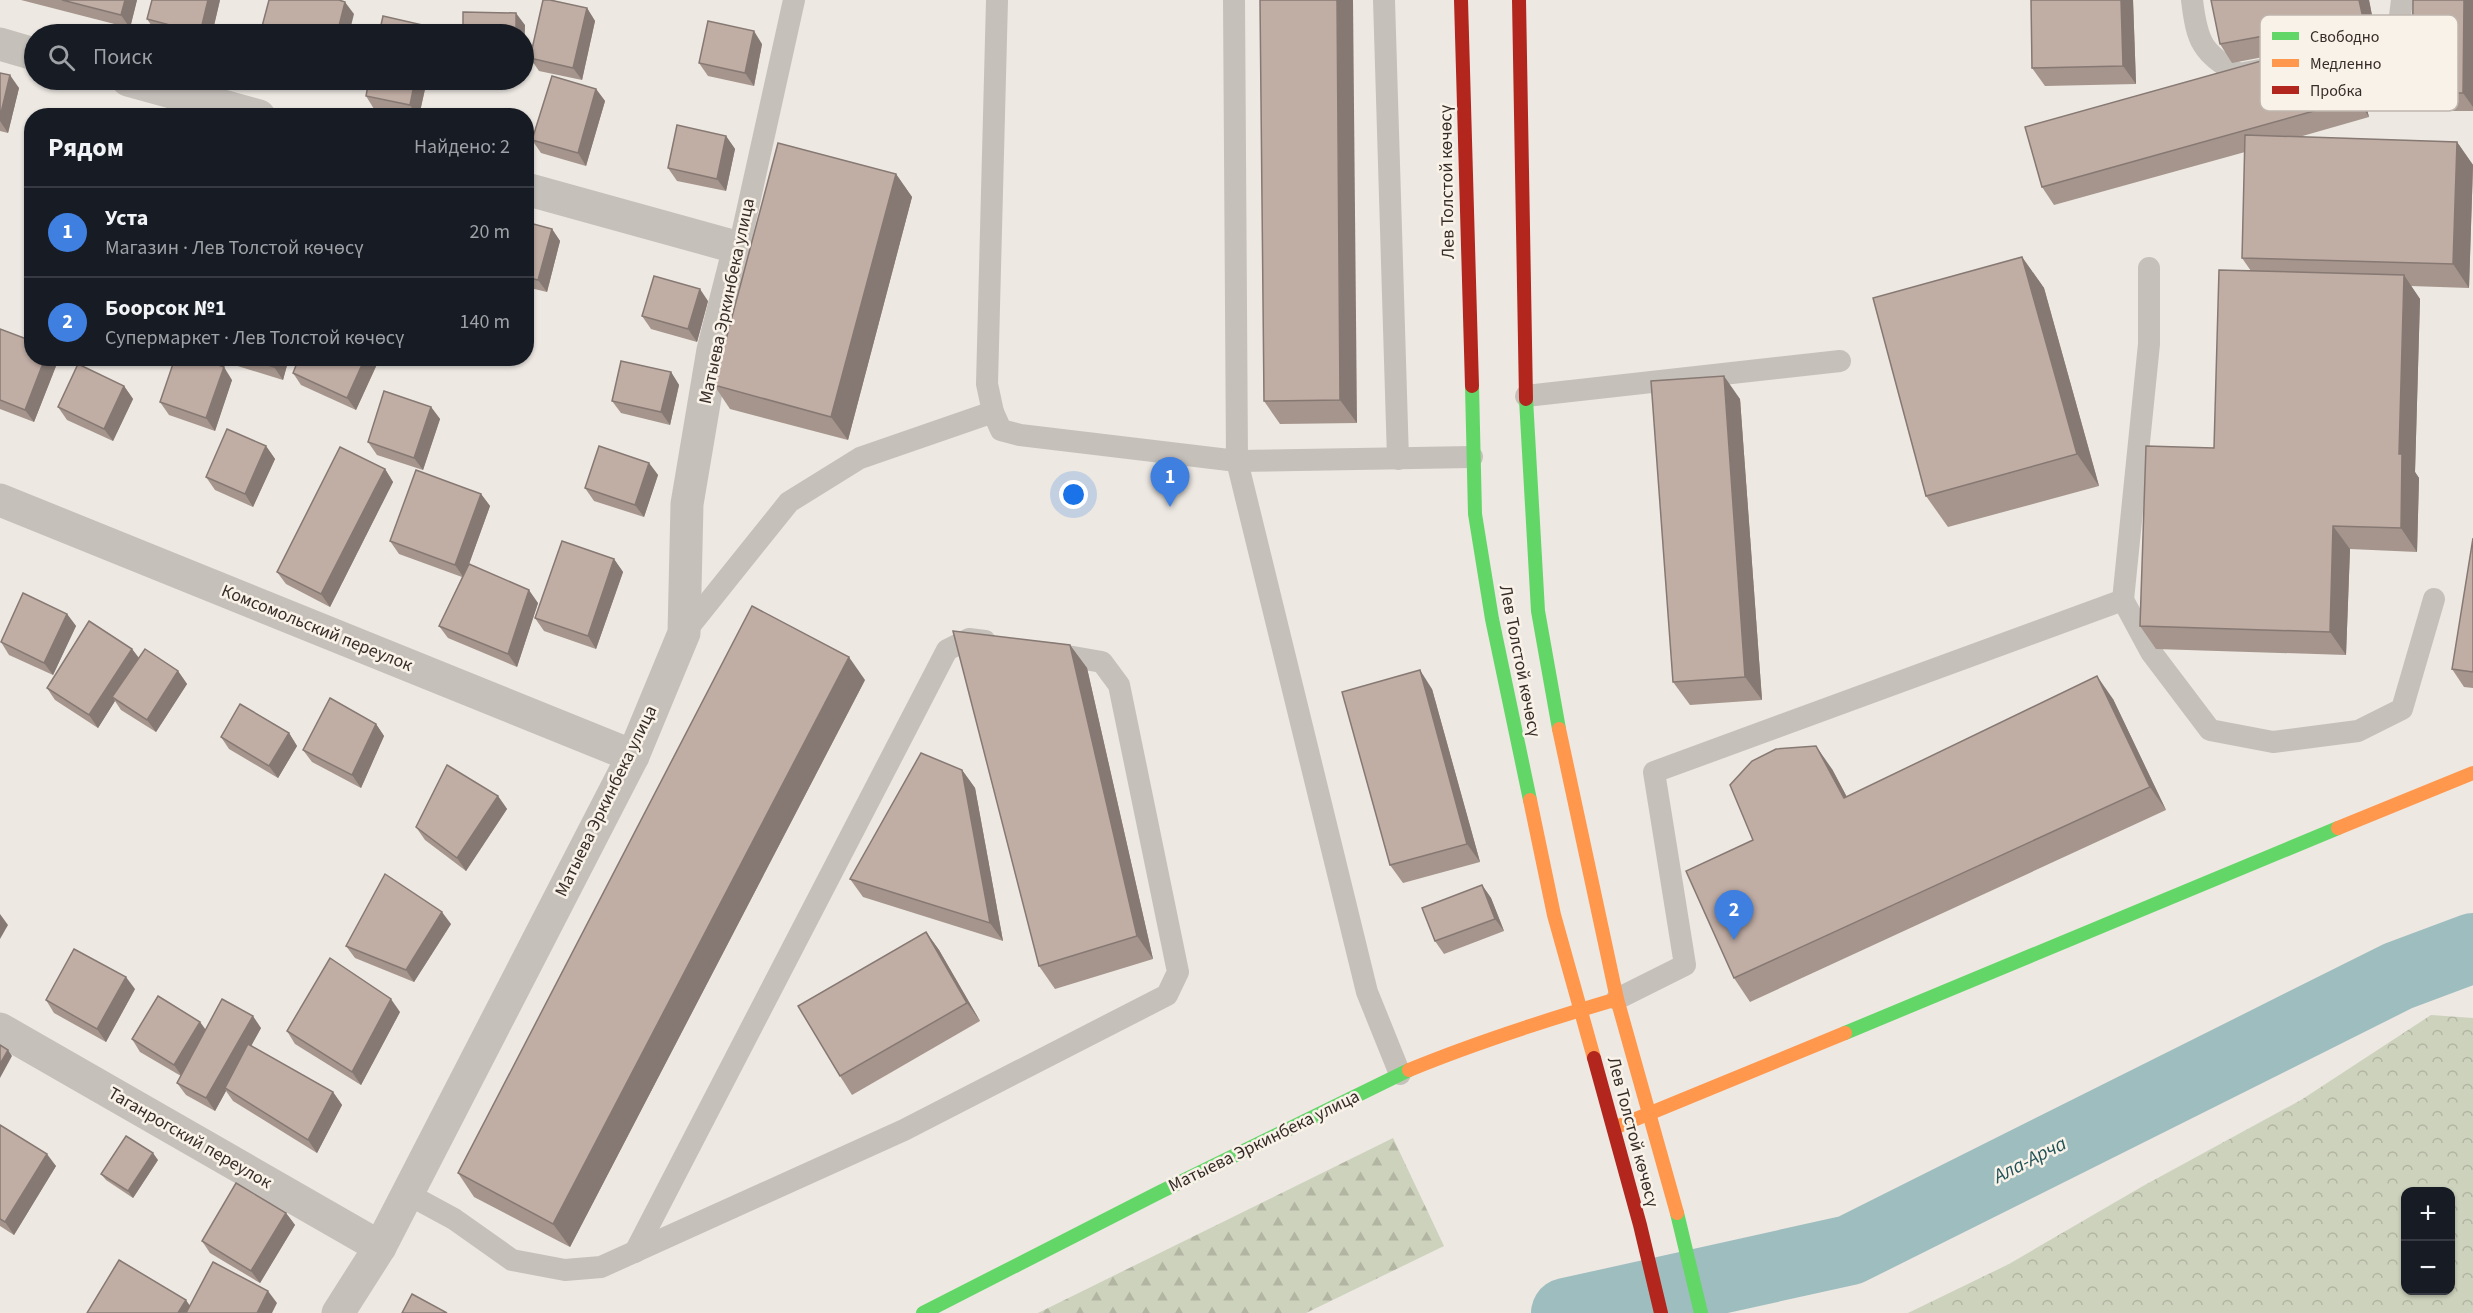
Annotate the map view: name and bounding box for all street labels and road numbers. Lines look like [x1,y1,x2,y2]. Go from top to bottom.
street label: Лев Толстой көчөсү [1433,104,1461,259]
street label: Матыева Эркинбека улица [693,196,761,406]
street label: Комсомольский переулок [218,578,416,678]
street label: Лев Толстой көчөсү [1493,583,1547,740]
street label: Матыева Эркинбека улица [549,701,663,901]
street label: Лев Толстой көчөсү [1601,1054,1665,1210]
street label: Таганрогский переулок [104,1081,277,1195]
street label: Матыева Эркинбека улица [1164,1084,1364,1198]

